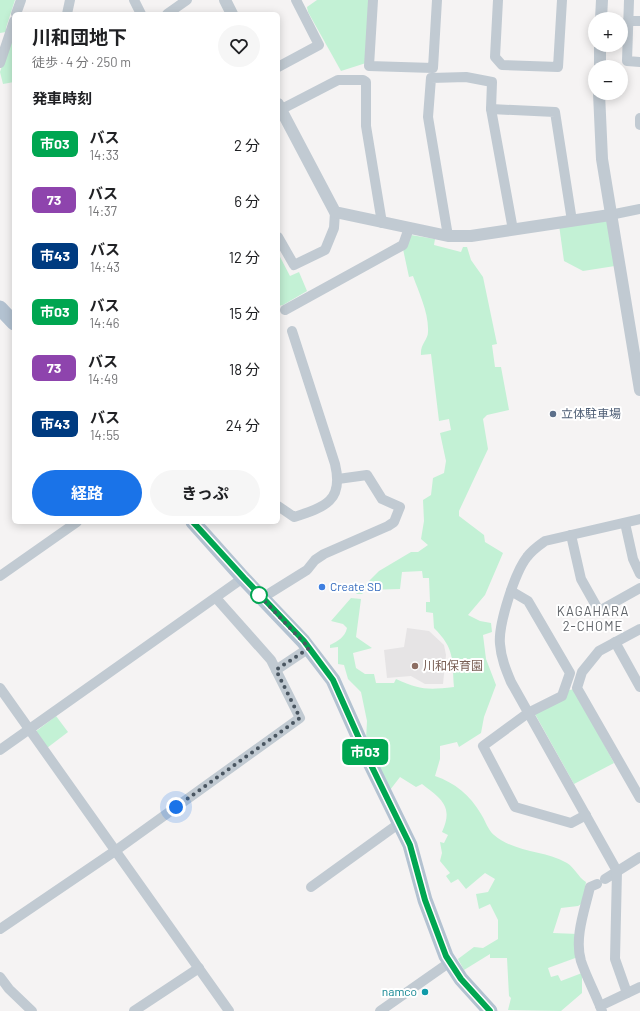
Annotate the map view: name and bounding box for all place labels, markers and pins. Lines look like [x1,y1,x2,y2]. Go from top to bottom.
place label: 立体駐車場 [561,406,621,420]
marker: 立体駐車場 [548,409,558,419]
place label: Create SD [330,579,381,593]
marker: Create SD [317,582,327,592]
unlabelled marker [250,586,268,604]
place label: 川和保育園 [423,658,483,672]
marker: 川和保育園 [410,661,420,671]
place label: namco [382,984,417,998]
marker: namco [420,987,430,997]

